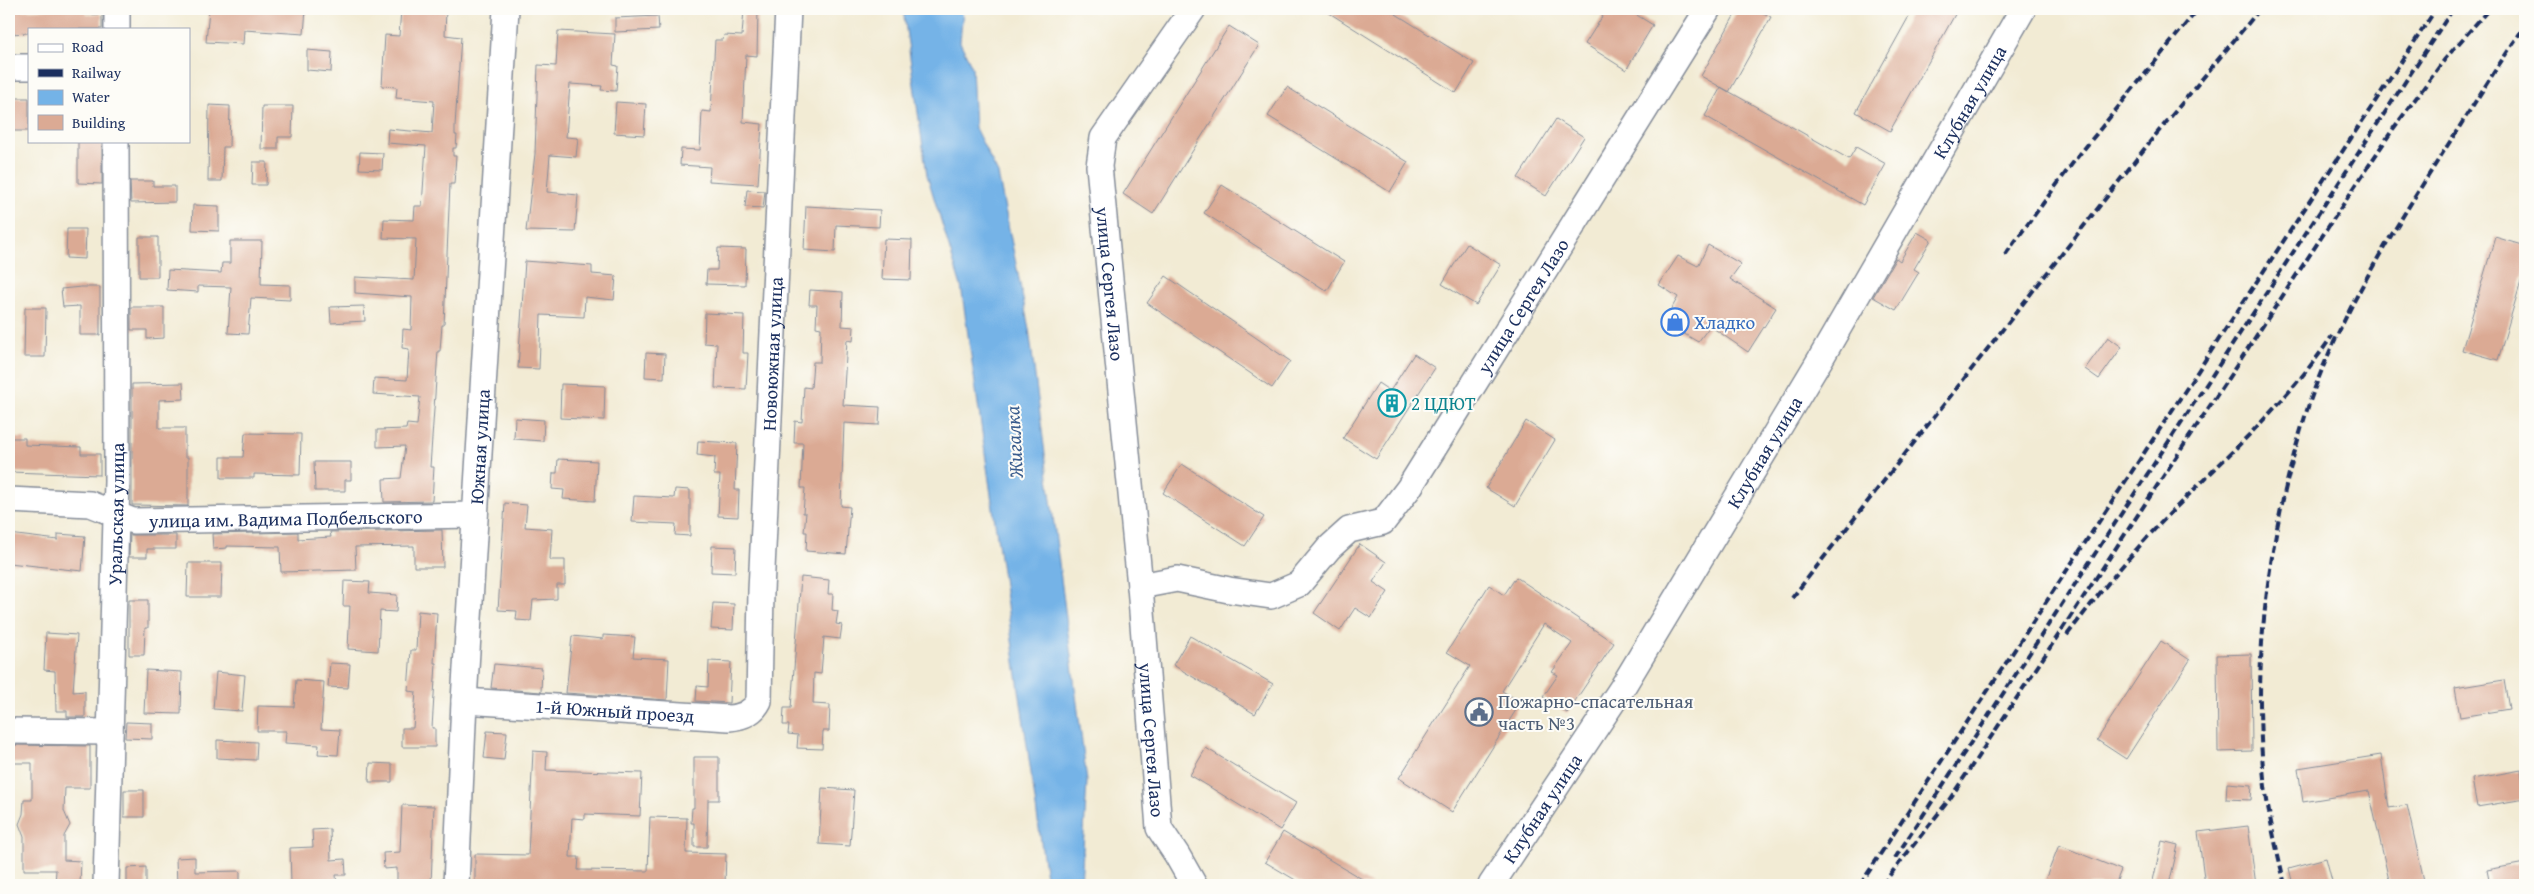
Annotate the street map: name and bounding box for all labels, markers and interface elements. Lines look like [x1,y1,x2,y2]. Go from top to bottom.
legend [28,28,190,142]
text: Road [72,36,103,57]
street label: Клубная улица [1925,40,2013,164]
text: Railway [72,62,122,83]
text: Water [72,86,110,107]
text: Building [72,112,126,133]
street label: улица Сергея Лазо [1089,204,1132,362]
street label: улица Сергея Лазо [1469,233,1576,380]
street label: Новоюжная улица [754,276,790,432]
shop icon: Хладко [1660,307,1690,337]
place label: Хладко [1694,308,1755,336]
street label: Южная улица [462,388,497,505]
building icon: 2 ЦДЮТ [1377,388,1407,418]
place label: 2 ЦДЮТ [1411,389,1476,417]
street label: Клубная улица [1720,391,1809,514]
water label: Жигалка [997,404,1030,480]
street label: Уральская улица [100,443,131,586]
street label: улица им. Вадима Подбельского [148,502,423,535]
street label: улица Сергея Лазо [1132,661,1172,818]
place label: Пожарно-спасательная часть №3 [1498,687,1694,737]
street label: 1-й Южный проезд [534,692,695,730]
public building icon: Пожарно-спасательная часть №3 [1464,697,1494,727]
street label: Клубная улица [1495,748,1589,869]

